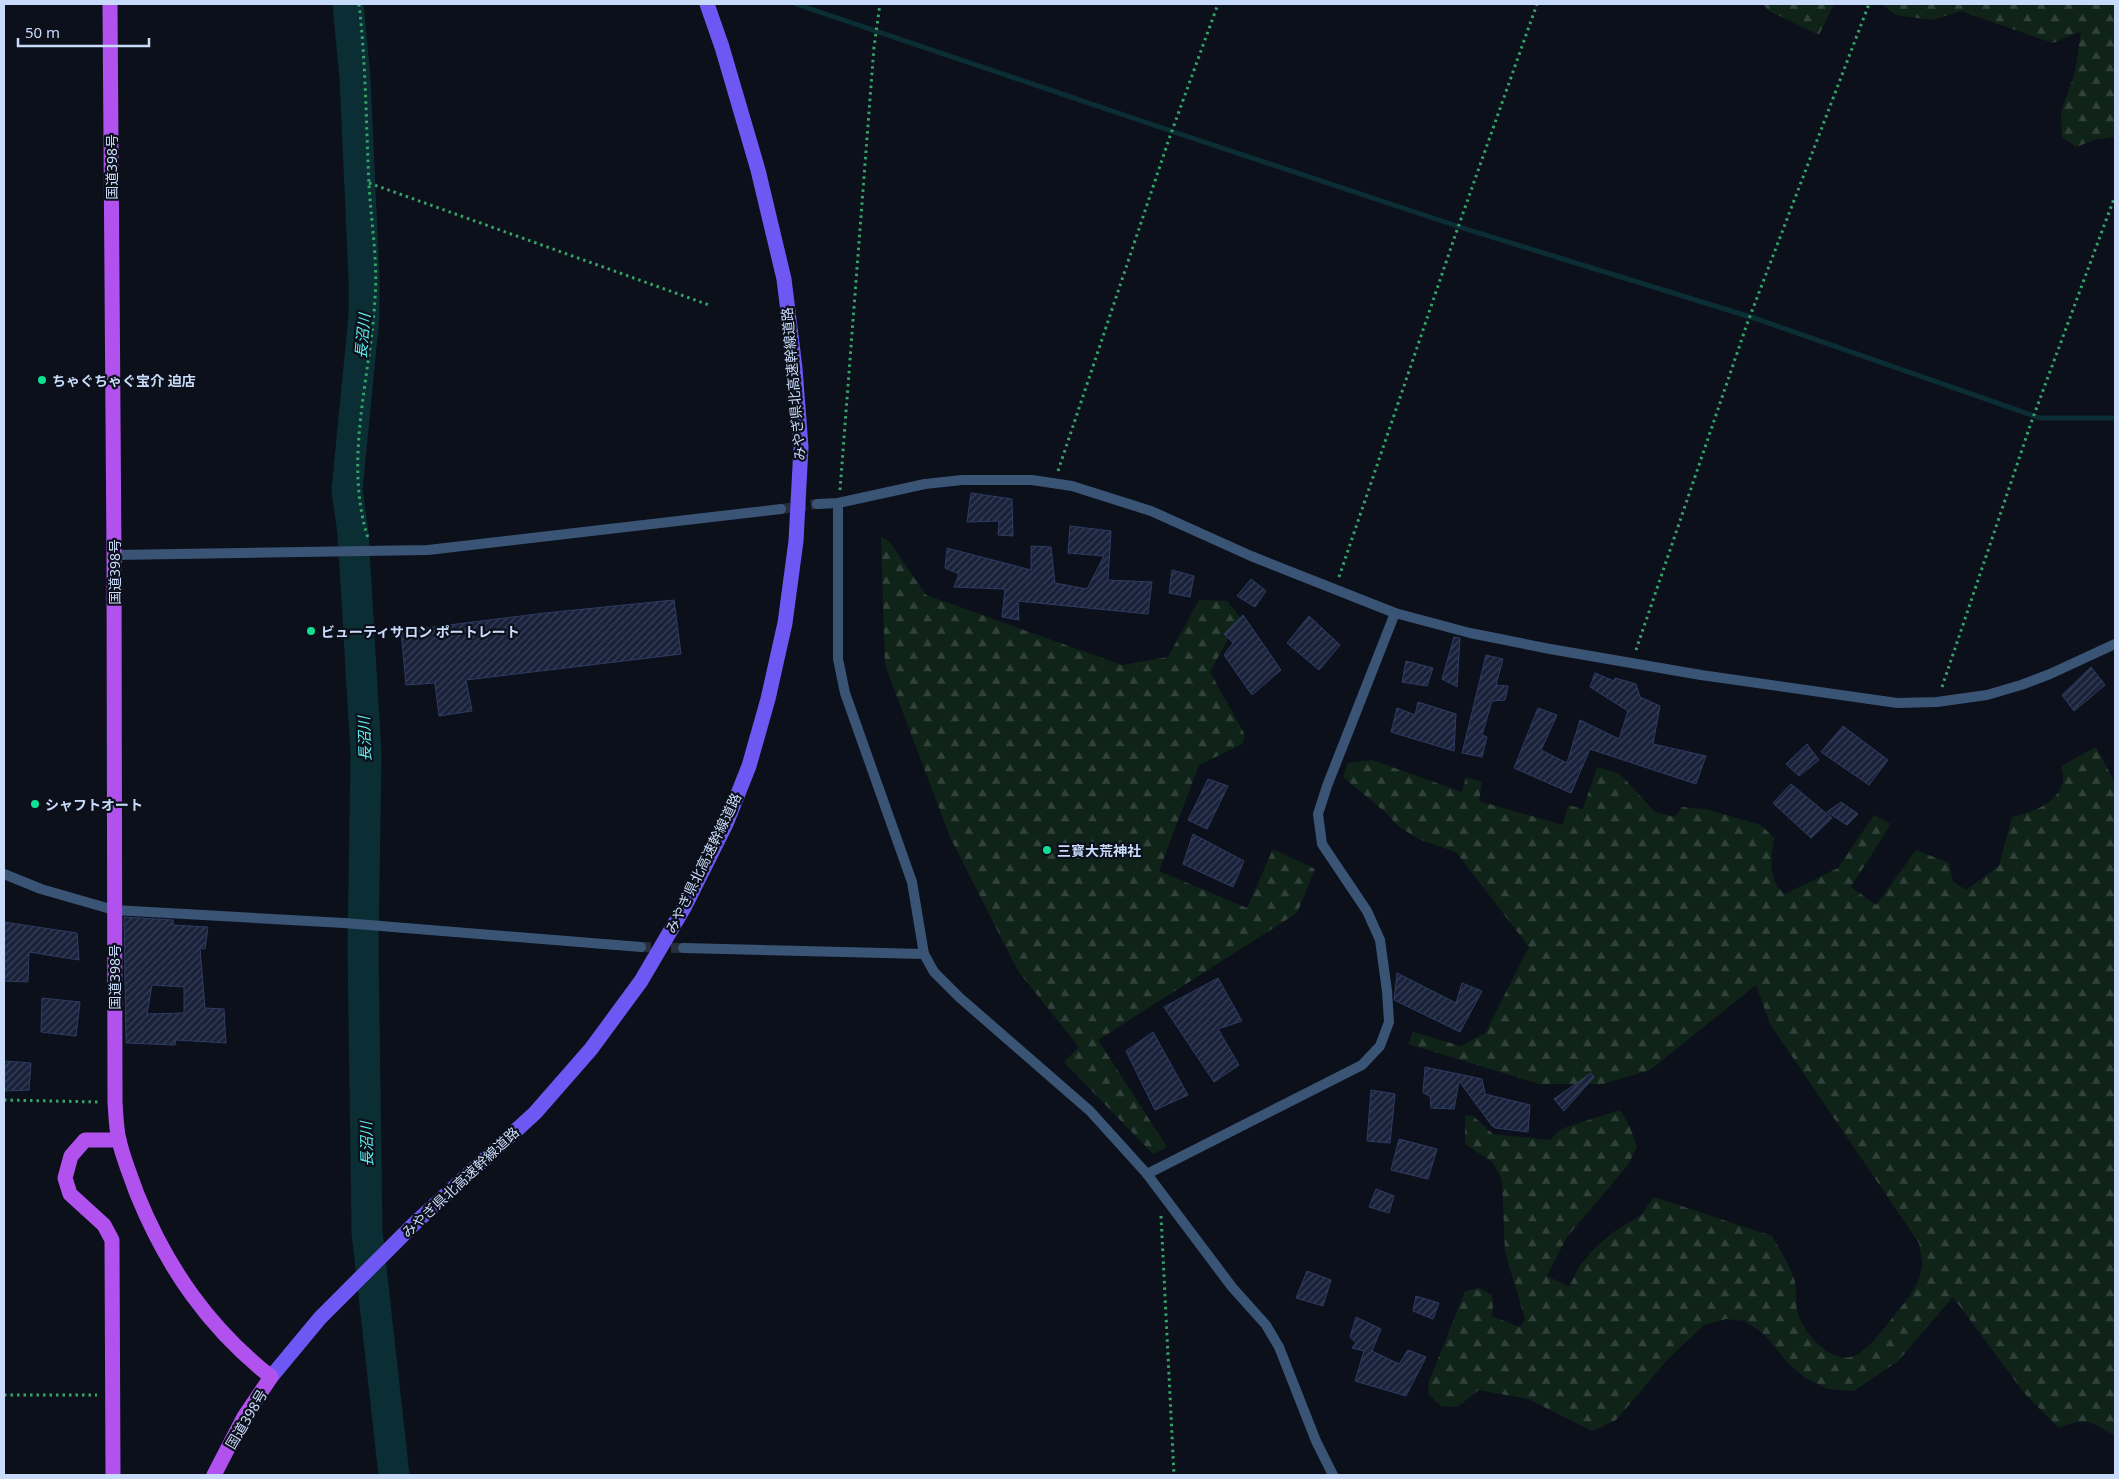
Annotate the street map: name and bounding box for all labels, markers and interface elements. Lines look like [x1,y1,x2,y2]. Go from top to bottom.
scale bar [18,15,149,47]
text: 50 m [25,22,60,42]
street label: 国道398号 [102,134,121,200]
street label: みやぎ県北高速幹線道路 [777,306,809,462]
water label: 長沼川 [350,311,374,359]
place label: ちゃぐちゃぐ宝介 迫店 [52,371,196,390]
marker: ちゃぐちゃぐ宝介 迫店 [36,374,48,386]
street label: 国道398号 [105,539,124,605]
place label: ビューティサロン ポートレート [321,622,520,641]
marker: ビューティサロン ポートレート [305,625,317,637]
water label: 長沼川 [353,714,375,762]
street label: みやぎ県北高速幹線道路 [661,790,745,936]
place label: シャフトオート [45,795,143,814]
marker: シャフトオート [29,798,41,810]
place label: 三寳大荒神社 [1057,841,1141,860]
marker: 三寳大荒神社 [1041,844,1053,856]
street label: 国道398号 [105,944,124,1010]
water label: 長沼川 [356,1119,376,1167]
street label: みやぎ県北高速幹線道路 [397,1123,523,1241]
street label: 国道398号 [221,1386,271,1452]

